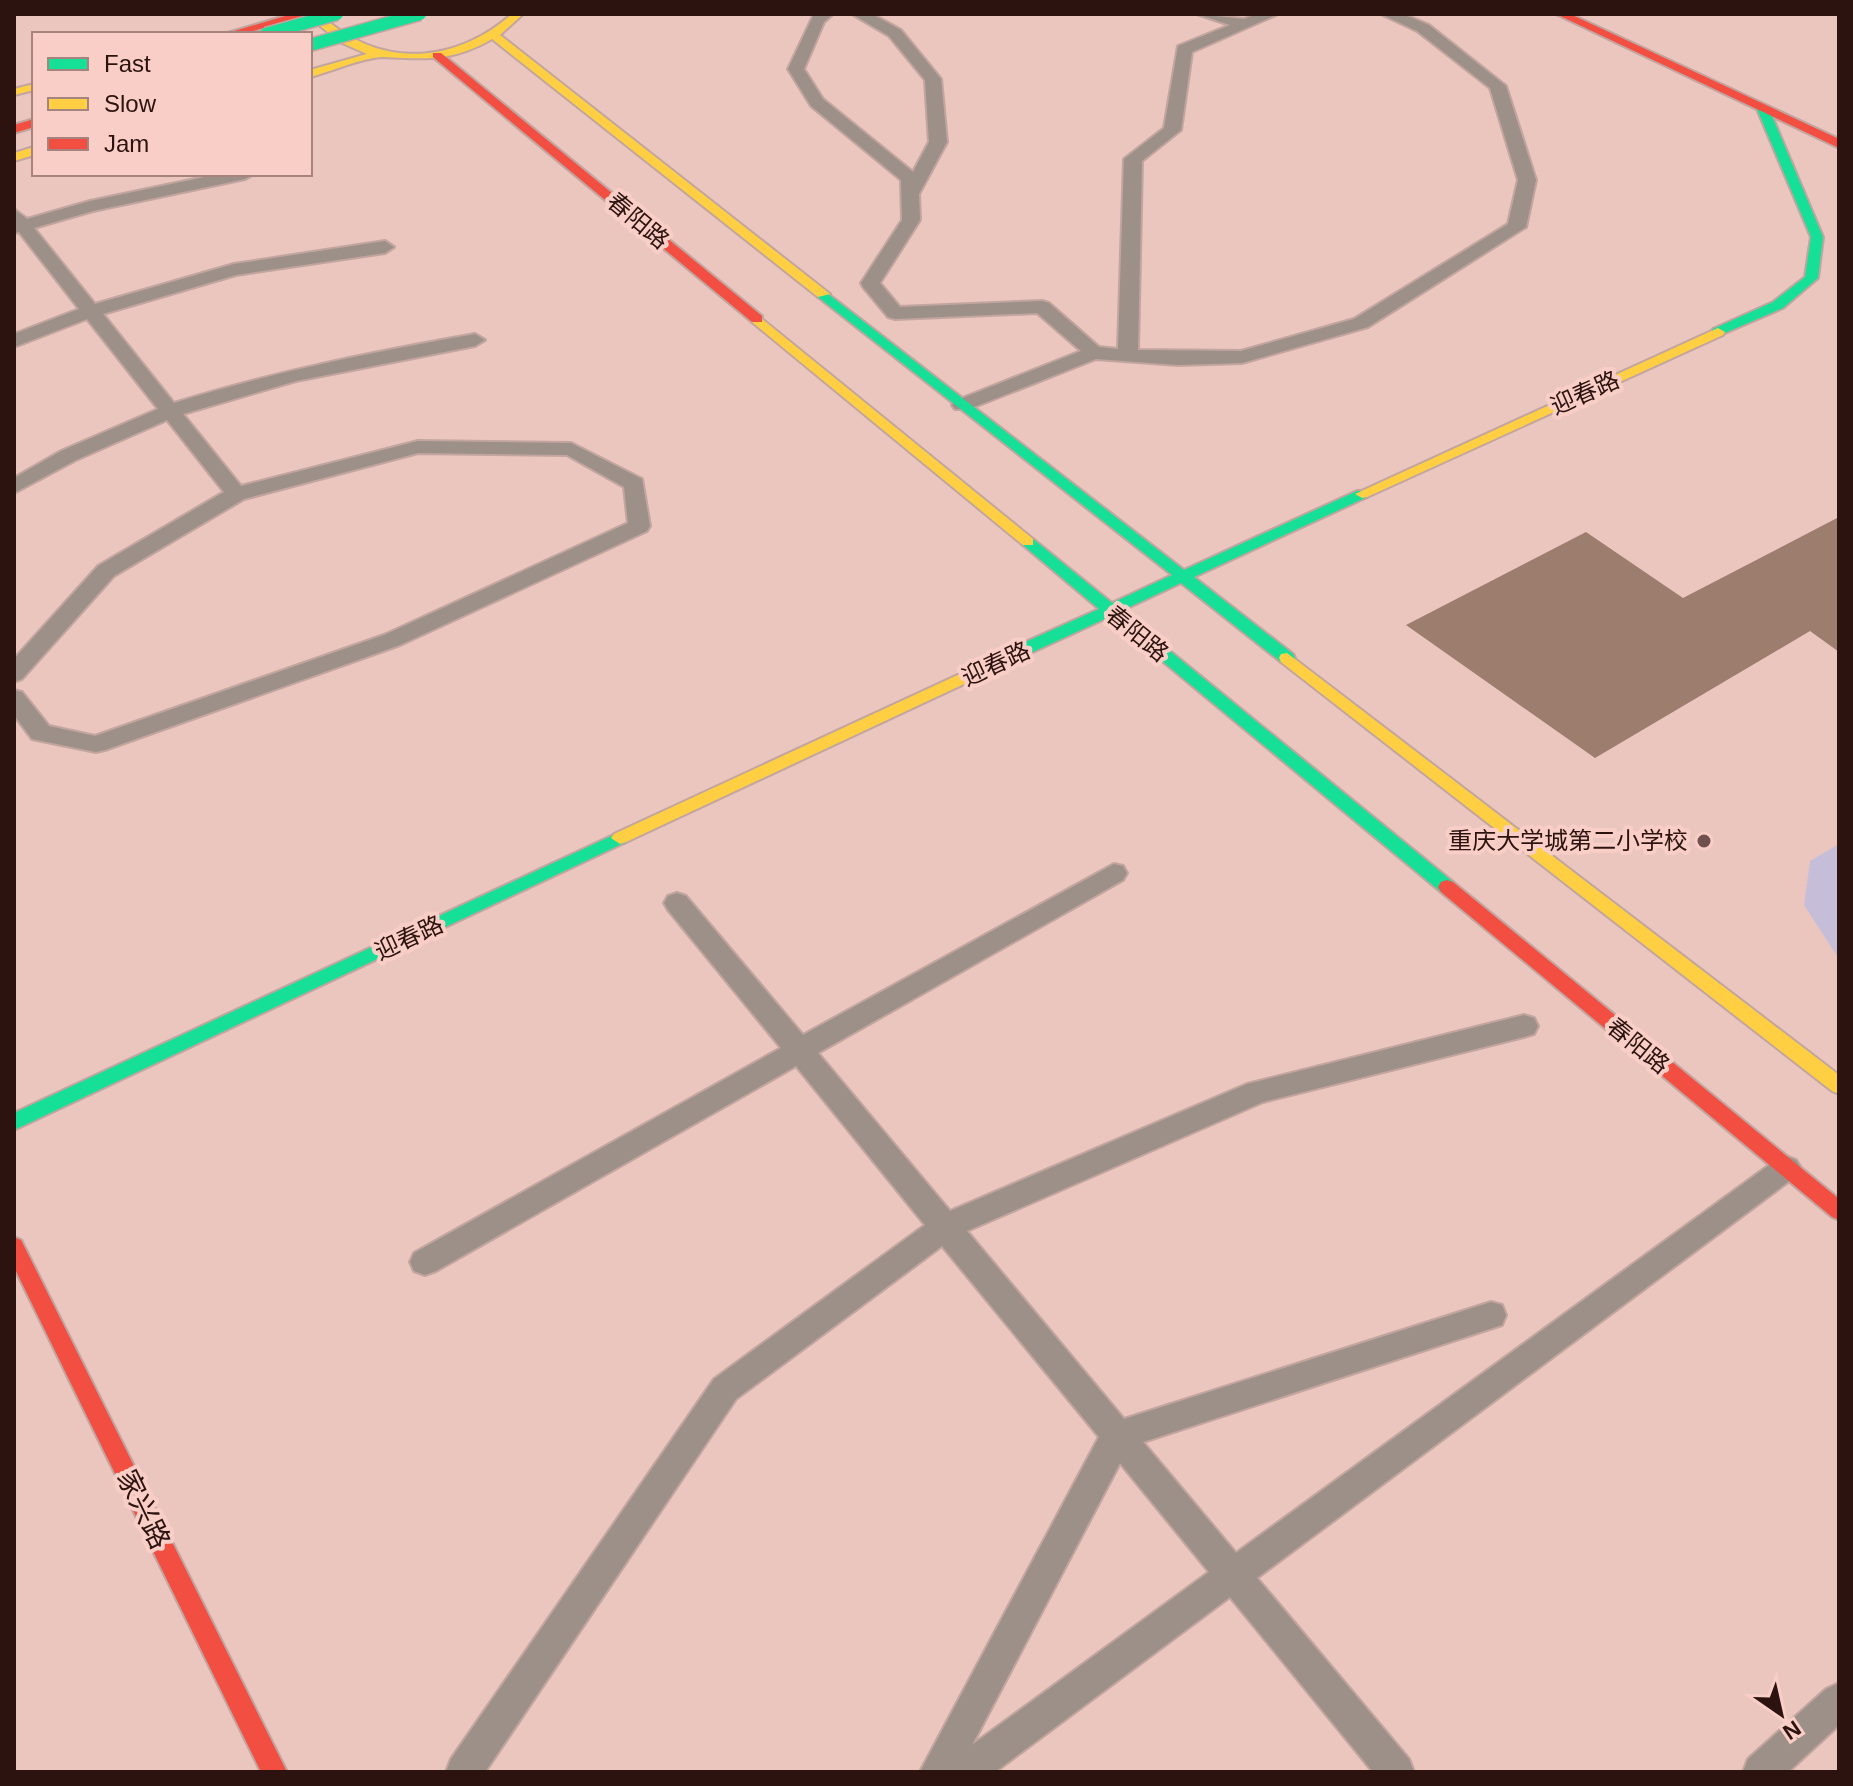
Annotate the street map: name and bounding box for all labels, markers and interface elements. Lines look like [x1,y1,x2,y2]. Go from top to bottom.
legend [32,32,312,176]
text: Fast [104,50,151,77]
text: Slow [104,90,157,117]
text: Jam [104,130,149,157]
street label: 春阳路 [602,187,675,254]
street label: 迎春路 [1546,366,1623,420]
street label: 春阳路 [1101,600,1174,667]
street label: 迎春路 [957,636,1034,691]
place label: 重庆大学城第二小学校 [1448,827,1688,854]
marker: 重庆大学城第二小学校 [1695,832,1713,850]
street label: 迎春路 [370,910,447,965]
street label: 春阳路 [1602,1012,1675,1079]
street label: 家兴路 [111,1465,176,1554]
north arrow [1741,1674,1821,1754]
text: N [1778,1715,1805,1745]

